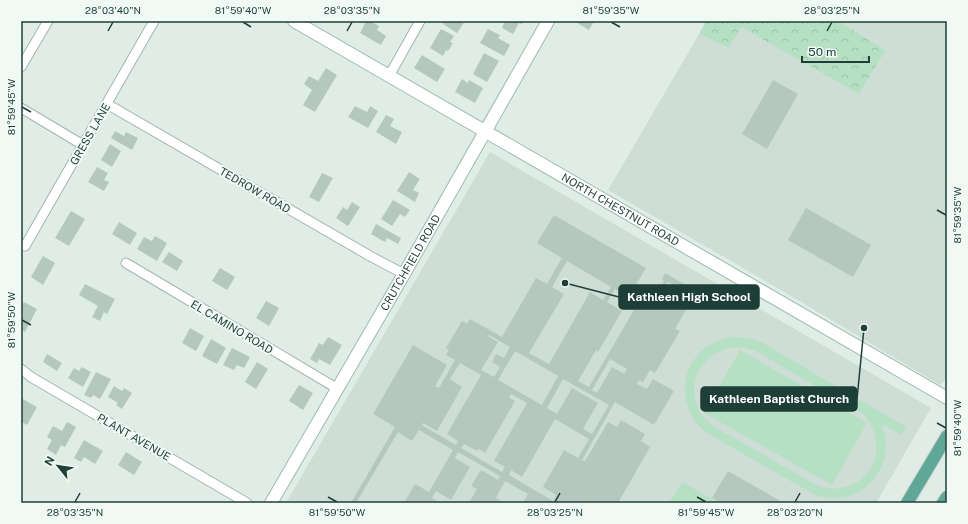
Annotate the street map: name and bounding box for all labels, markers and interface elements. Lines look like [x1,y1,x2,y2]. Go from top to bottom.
text: 28°03'40"N [85,4,141,16]
text: 81°59'40"W [215,4,272,16]
text: 28°03'35"N [324,4,380,16]
text: 81°59'35"W [583,4,640,16]
text: 28°03'25"N [804,4,860,16]
scale bar [802,38,869,64]
text: 50 m [808,45,836,59]
text: 81°59'45"W [5,78,17,135]
street label: GRESS LANE [67,101,113,167]
street label: TEDROW ROAD [217,165,293,215]
street label: NORTH CHESTNUT ROAD [560,171,682,248]
text: 81°59'35"W [951,186,963,243]
street label: CRUTCHFIELD ROAD [378,212,443,313]
callout: Kathleen High School [619,285,759,309]
text: Kathleen High School [627,290,751,304]
text: 81°59'50"W [5,291,17,348]
street label: EL CAMINO ROAD [189,298,275,356]
callout: Kathleen Baptist Church [701,387,857,411]
text: Kathleen Baptist Church [709,392,849,406]
text: 81°59'40"W [951,399,963,456]
street label: PLANT AVENUE [95,411,173,463]
north arrow [38,446,78,486]
text: N [42,454,57,468]
text: 28°03'35"N [47,506,103,518]
text: 81°59'50"W [309,506,366,518]
text: 28°03'25"N [527,506,583,518]
text: 81°59'45"W [678,506,735,518]
text: 28°03'20"N [767,506,823,518]

